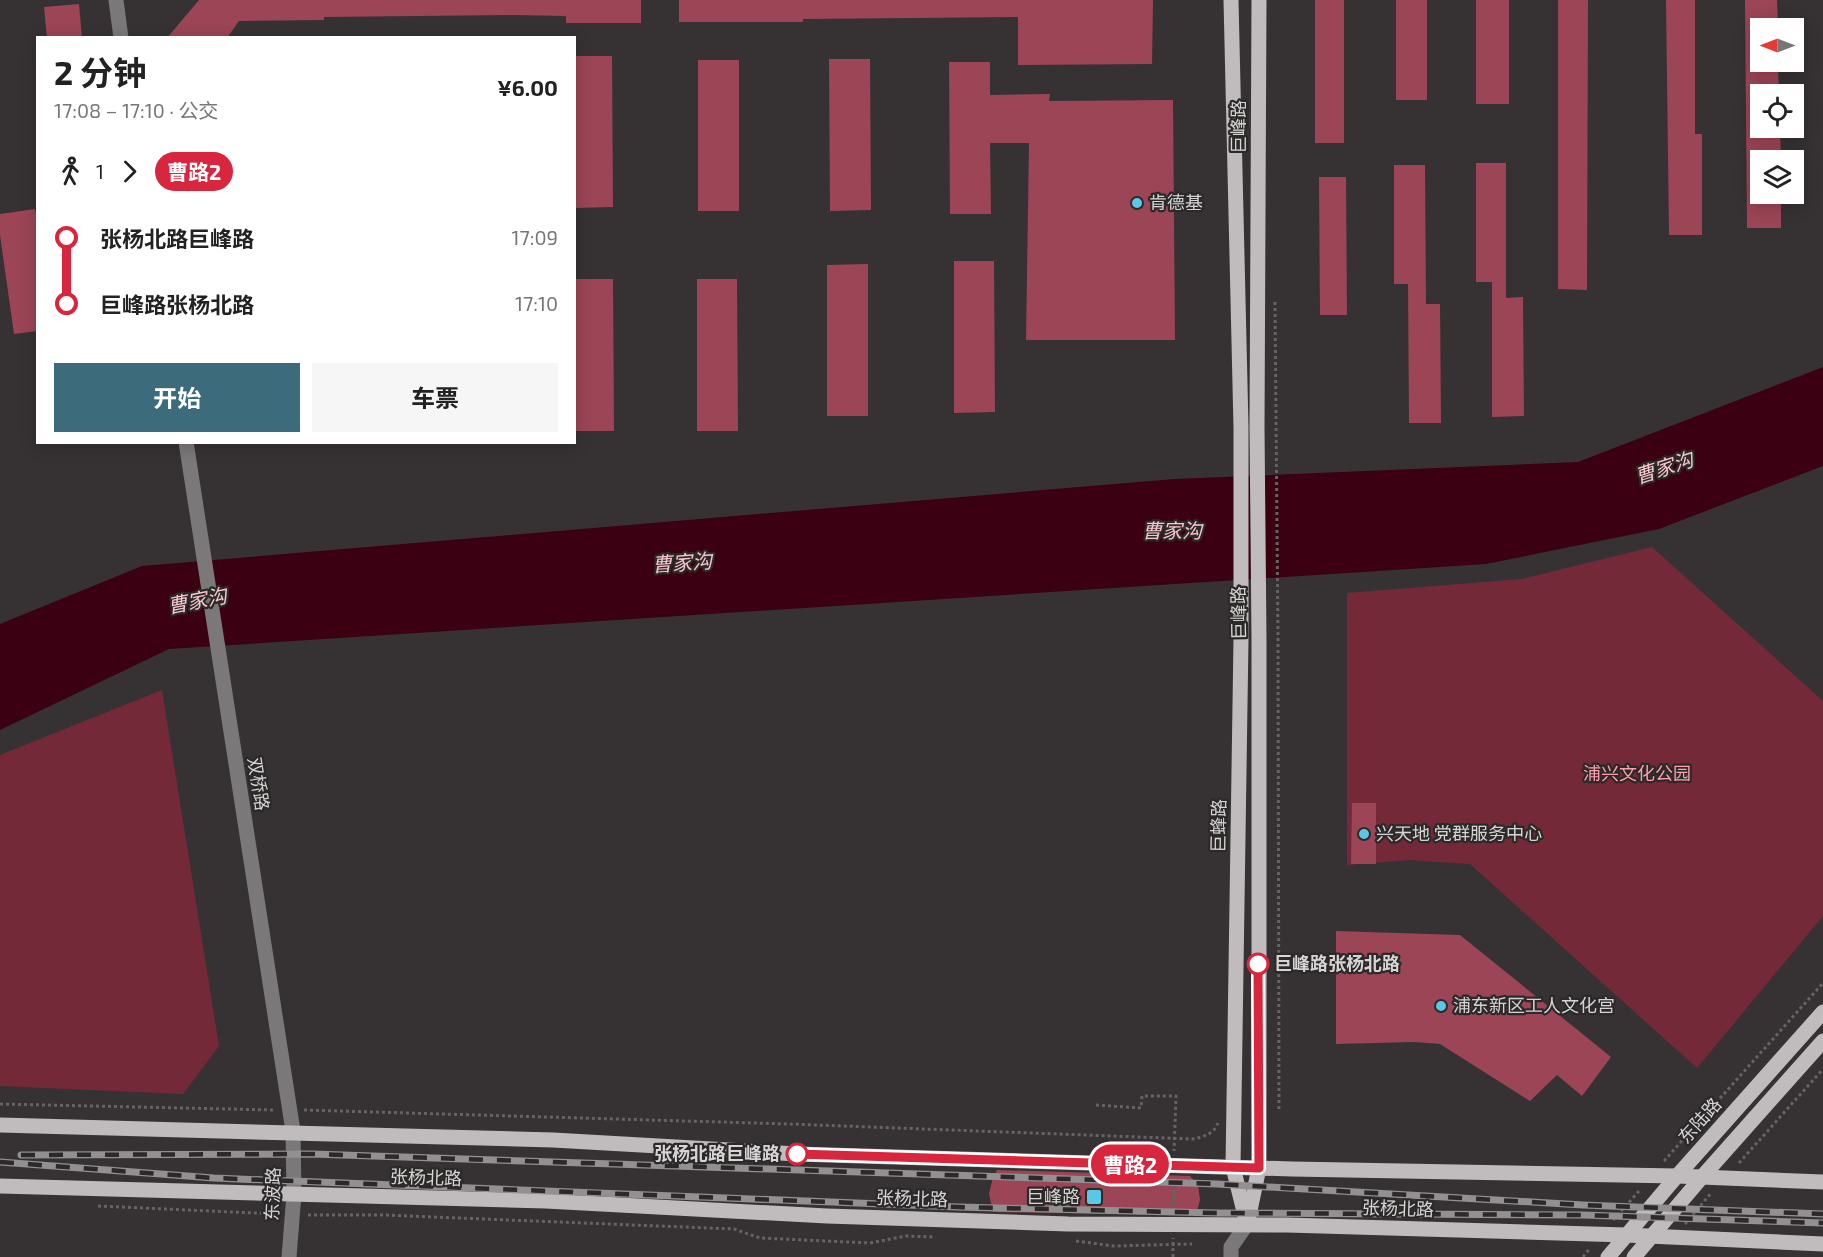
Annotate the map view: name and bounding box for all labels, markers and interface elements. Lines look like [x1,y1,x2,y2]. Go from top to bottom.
north arrow [1750,18,1804,72]
map controls [1750,18,1804,204]
text: 2 分钟 [54,52,146,92]
text: ¥6.00 [497,74,558,100]
button: locate [1750,84,1804,138]
text: 17:08 – 17:10 · 公交 [54,98,218,122]
street label: 巨峰路 [1227,100,1249,154]
button: layers [1750,150,1804,204]
icon: walk [54,155,87,188]
icon: forward [113,155,146,188]
text: 1 [96,159,104,183]
text: 曹路2 [167,159,221,184]
place label: 肯德基 [1149,191,1203,213]
marker: 肯德基 [1130,196,1144,210]
text: 张杨北路巨峰路 [100,225,254,251]
text: 17:09 [512,225,558,249]
text: 巨峰路张杨北路 [100,291,254,317]
text: 17:10 [515,291,558,315]
button: 开始 [54,363,300,432]
button: 车票 [312,363,558,432]
water label: 曹家沟 [1631,446,1698,488]
water label: 曹家沟 [1142,518,1204,542]
water label: 曹家沟 [651,548,715,576]
water label: 曹家沟 [165,582,231,618]
street label: 巨峰路 [1227,586,1249,640]
street label: 双桥路 [244,755,274,812]
park label: 浦兴文化公园 [1583,762,1691,784]
street label: 巨蜂路 [1207,799,1229,853]
place label: 兴天地 党群服务中心 [1376,822,1542,844]
marker: 兴天地 党群服务中心 [1357,827,1371,841]
place label: 巨峰路张杨北路 [1274,952,1400,974]
marker: 巨峰路张杨北路 [1247,953,1269,975]
place label: 浦东新区工人文化宫 [1453,994,1615,1016]
marker: 浦东新区工人文化宫 [1434,999,1448,1013]
street label: 东陆路 [1673,1093,1725,1148]
place label: 张杨北路巨峰路 [654,1142,780,1164]
marker: 张杨北路巨峰路 [786,1143,808,1165]
line badge: 曹路2 [1096,1144,1164,1184]
text: 曹路2 [1103,1152,1157,1177]
street label: 张杨北路 [390,1165,462,1189]
street label: 东波路 [260,1167,284,1221]
place label: 巨峰路 [1026,1185,1080,1207]
street label: 张杨北路 [876,1186,948,1210]
marker: 巨峰路 [1085,1188,1103,1206]
street label: 张杨北路 [1362,1196,1434,1220]

